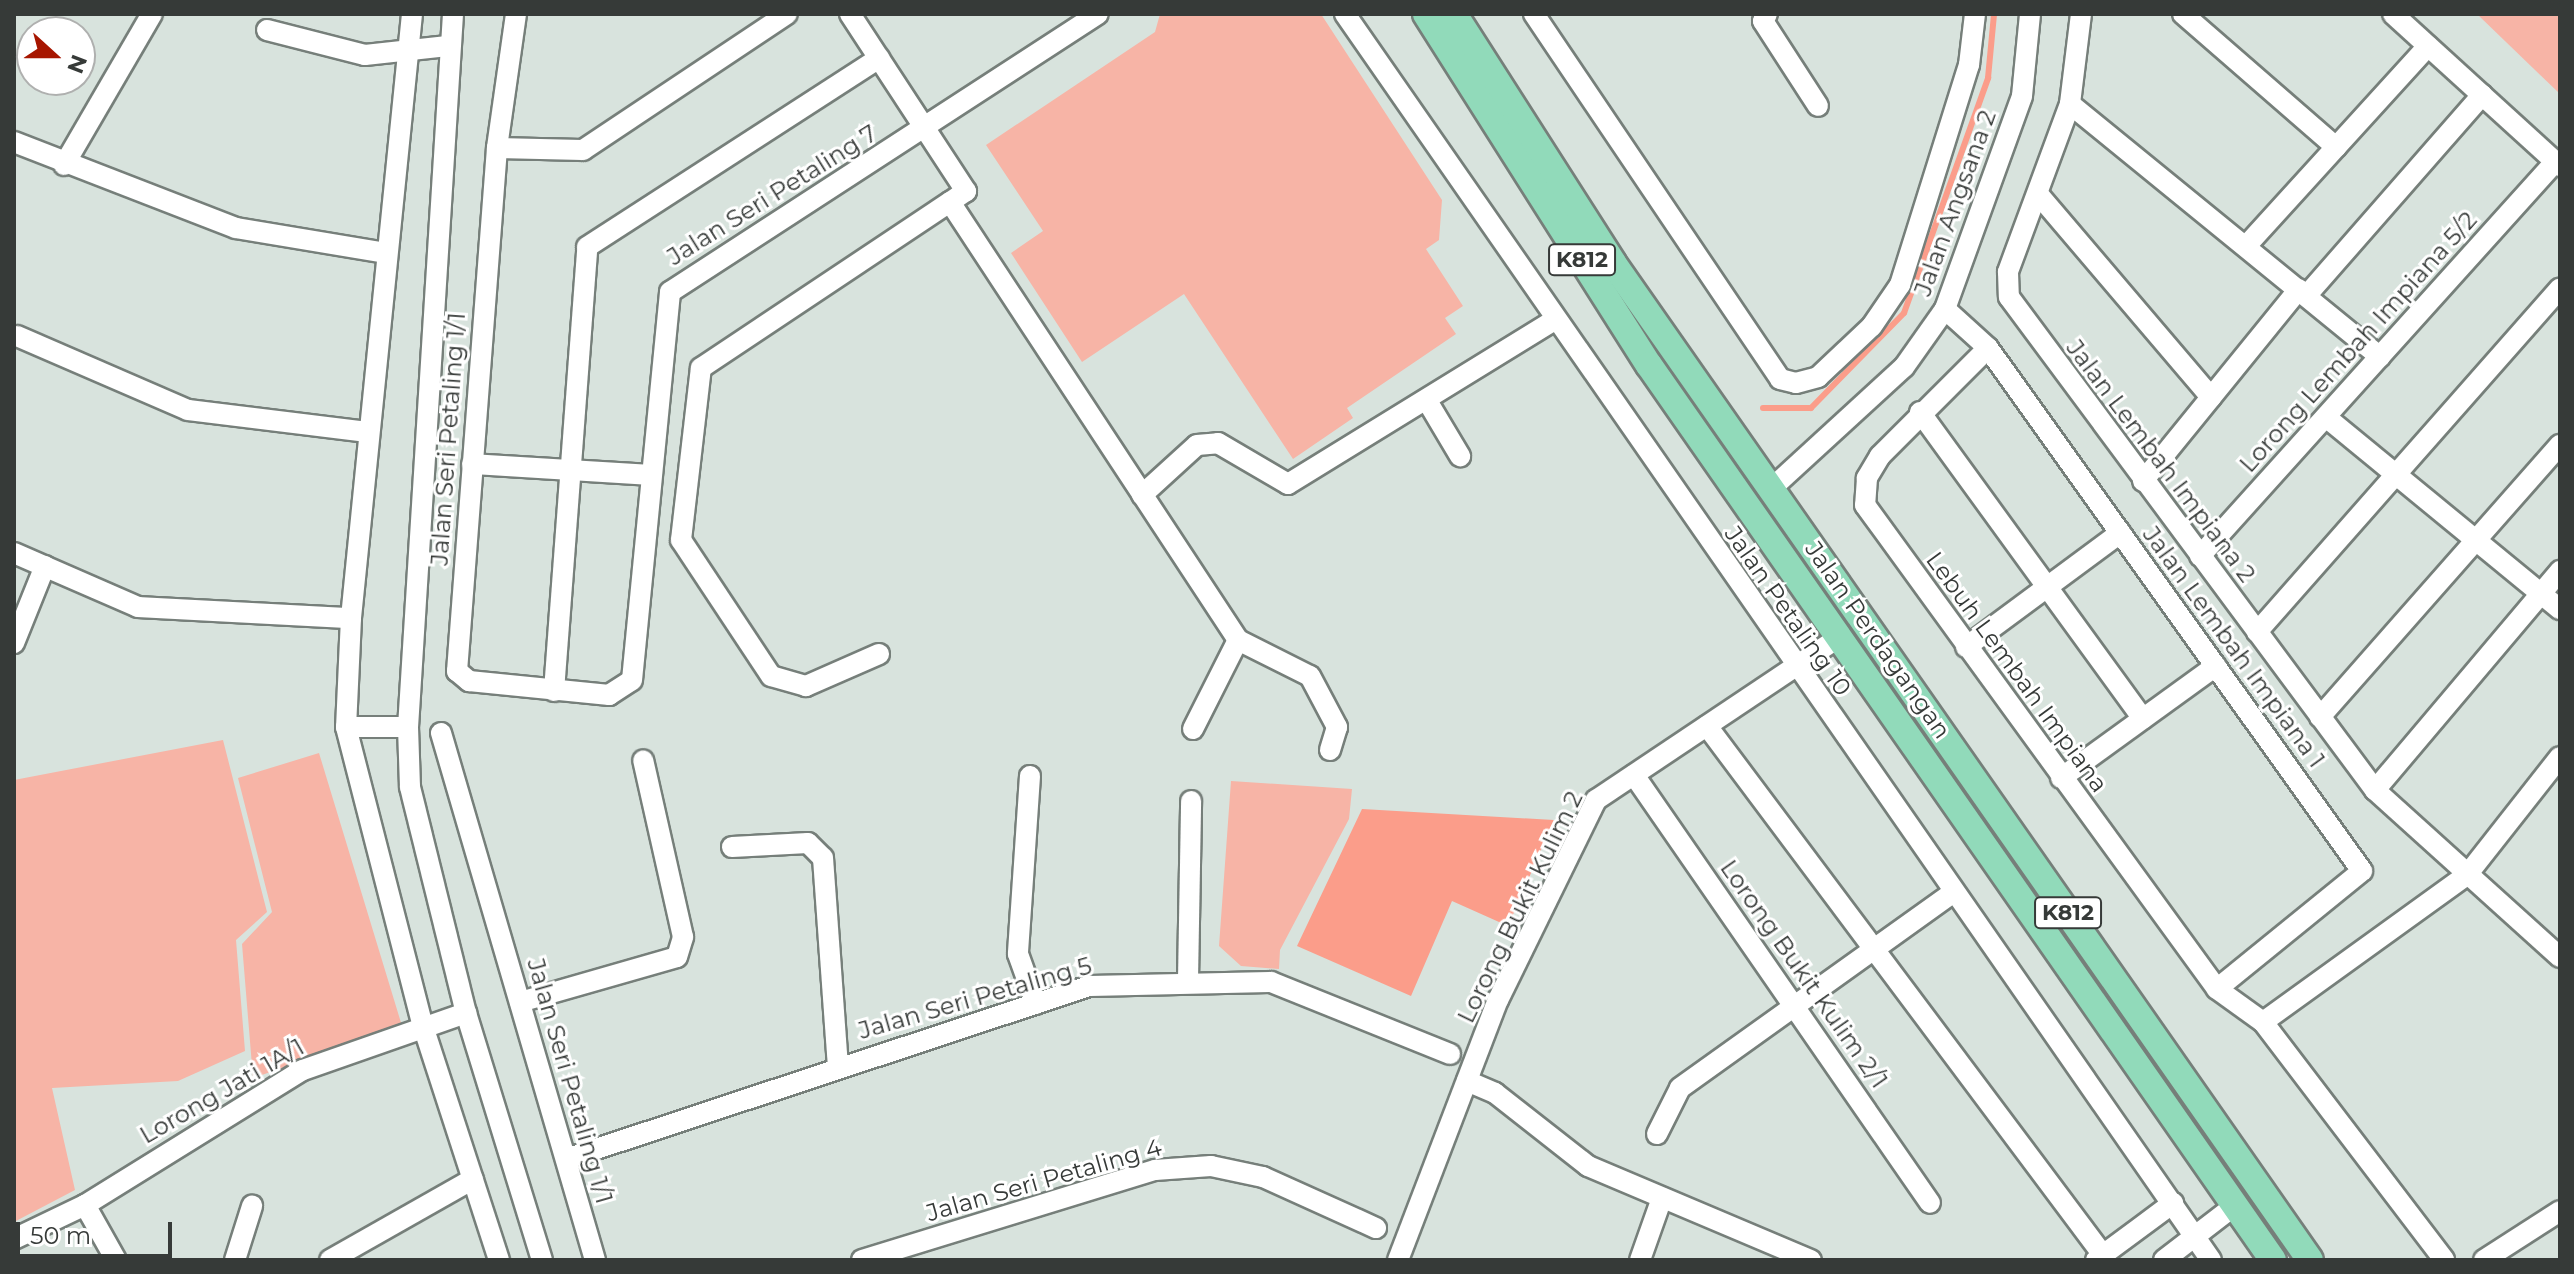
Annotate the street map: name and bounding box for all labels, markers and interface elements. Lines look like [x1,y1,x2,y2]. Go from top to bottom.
north arrow [16,16,96,96]
text: N [61,51,93,77]
street label: Jalan Angsana 2 [1908,106,2002,300]
street label: Jalan Seri Petaling 7 [662,119,882,271]
street label: Lorong Lembah Impiana 5/2 [2233,206,2483,478]
road number: K812 [1548,242,1616,278]
street label: Jalan Seri Petaling 1/1 [425,312,471,566]
street label: Jalan Lembah Impiana 2 [2060,334,2262,588]
street label: Jalan Petaling 10 [1719,521,1857,701]
street label: Jalan Lembah Impiana 1 [2137,521,2331,773]
street label: Jalan Perdagangan [1799,536,1957,744]
street label: Lebuh Lembah Impiana [1920,546,2114,798]
street label: Lorong Bukit Kulim 2 [1451,786,1589,1028]
street label: Lorong Bukit Kulim 2/1 [1714,854,1894,1094]
road number: K812 [2034,895,2102,931]
street label: Jalan Seri Petaling 5 [855,951,1095,1045]
street label: Jalan Seri Petaling 1/1 [521,955,619,1207]
street label: Lorong Jati 1A/1 [135,1032,309,1150]
street label: Jalan Seri Petaling 4 [923,1133,1165,1227]
scale bar [20,1206,176,1256]
text: 50 m [30,1221,91,1250]

